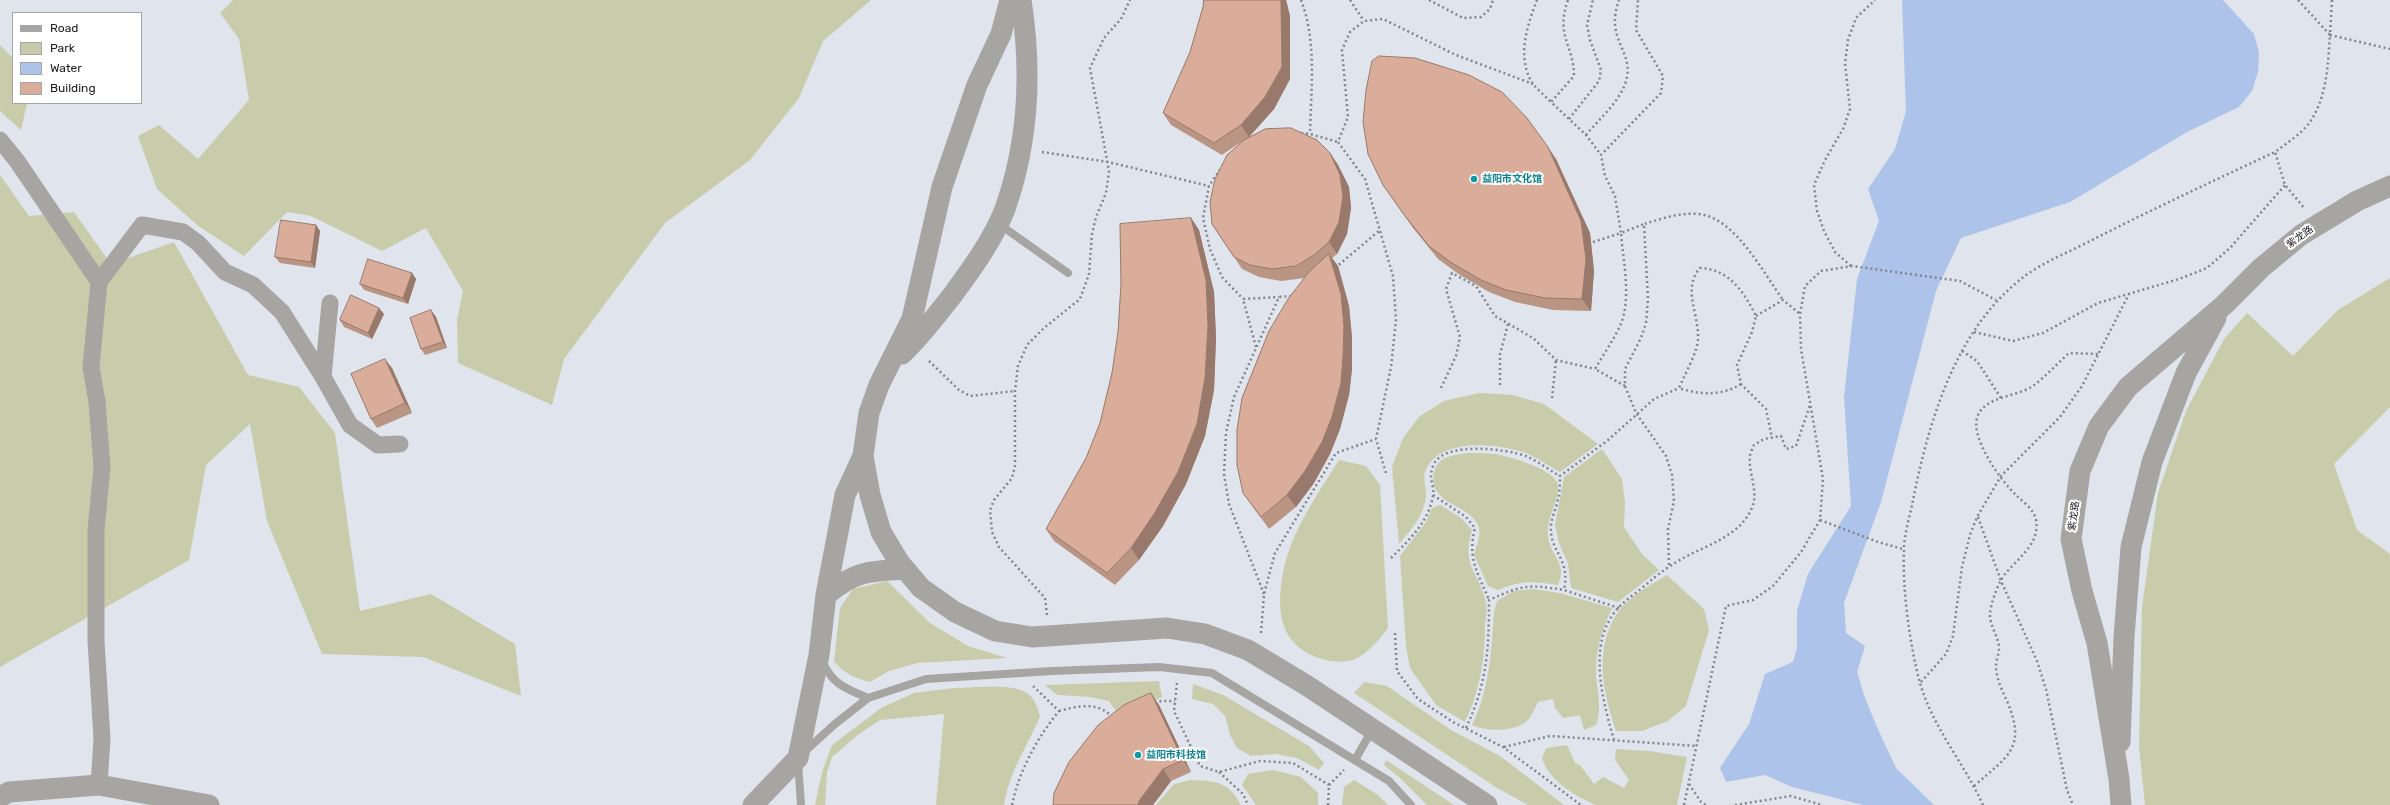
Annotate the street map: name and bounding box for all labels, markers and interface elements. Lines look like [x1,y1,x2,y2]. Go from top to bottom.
legend [12,12,142,104]
text: Road [50,21,78,35]
text: Park [50,41,75,55]
text: Water [50,61,82,75]
text: Building [50,81,96,95]
place label: 益阳市文化馆 [1482,173,1542,185]
marker: 益阳市文化馆 [1469,174,1479,184]
street label: 紫龙路 [2284,223,2316,251]
street label: 紫龙路 [2066,500,2082,532]
place label: 益阳市科技馆 [1146,749,1206,761]
marker: 益阳市科技馆 [1133,750,1143,760]

